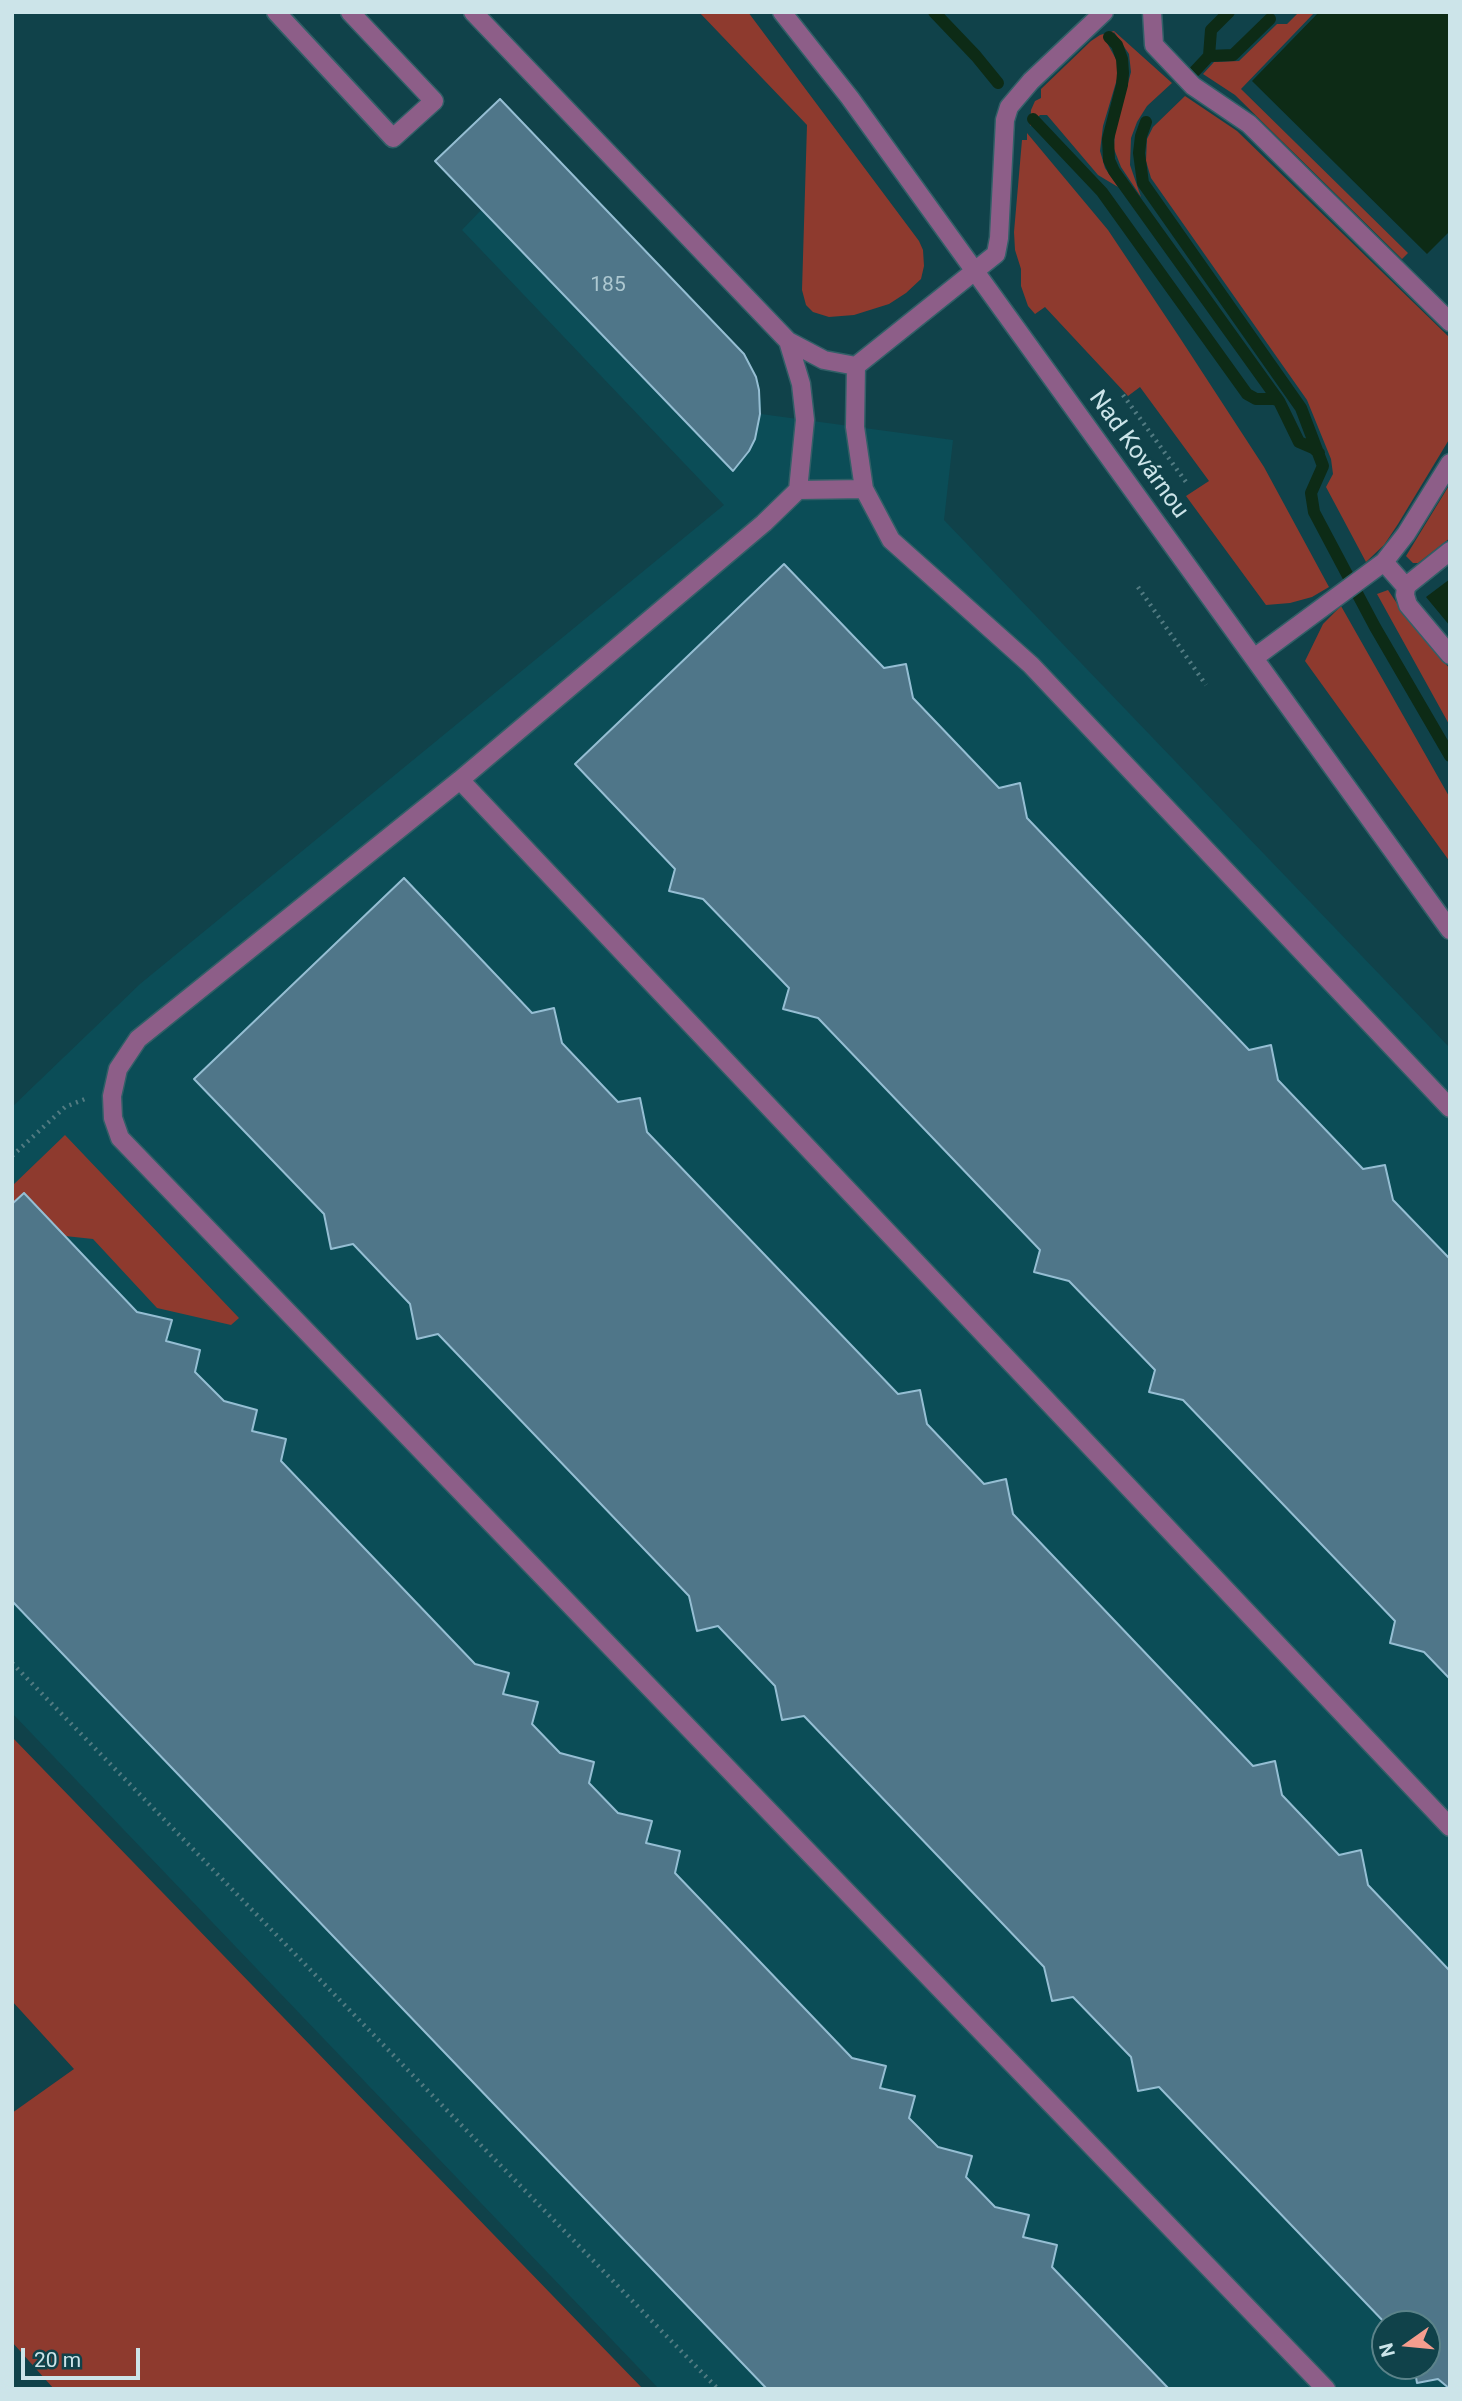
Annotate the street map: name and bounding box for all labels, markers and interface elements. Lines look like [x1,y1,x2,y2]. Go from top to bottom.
house number: 185 [590,273,626,299]
street label: Nad Kovárnou [1082,386,1194,524]
north arrow [1371,2310,1441,2380]
scale bar [24,2334,144,2378]
text: N [1374,2341,1400,2359]
text: 20 m [34,2348,81,2372]

